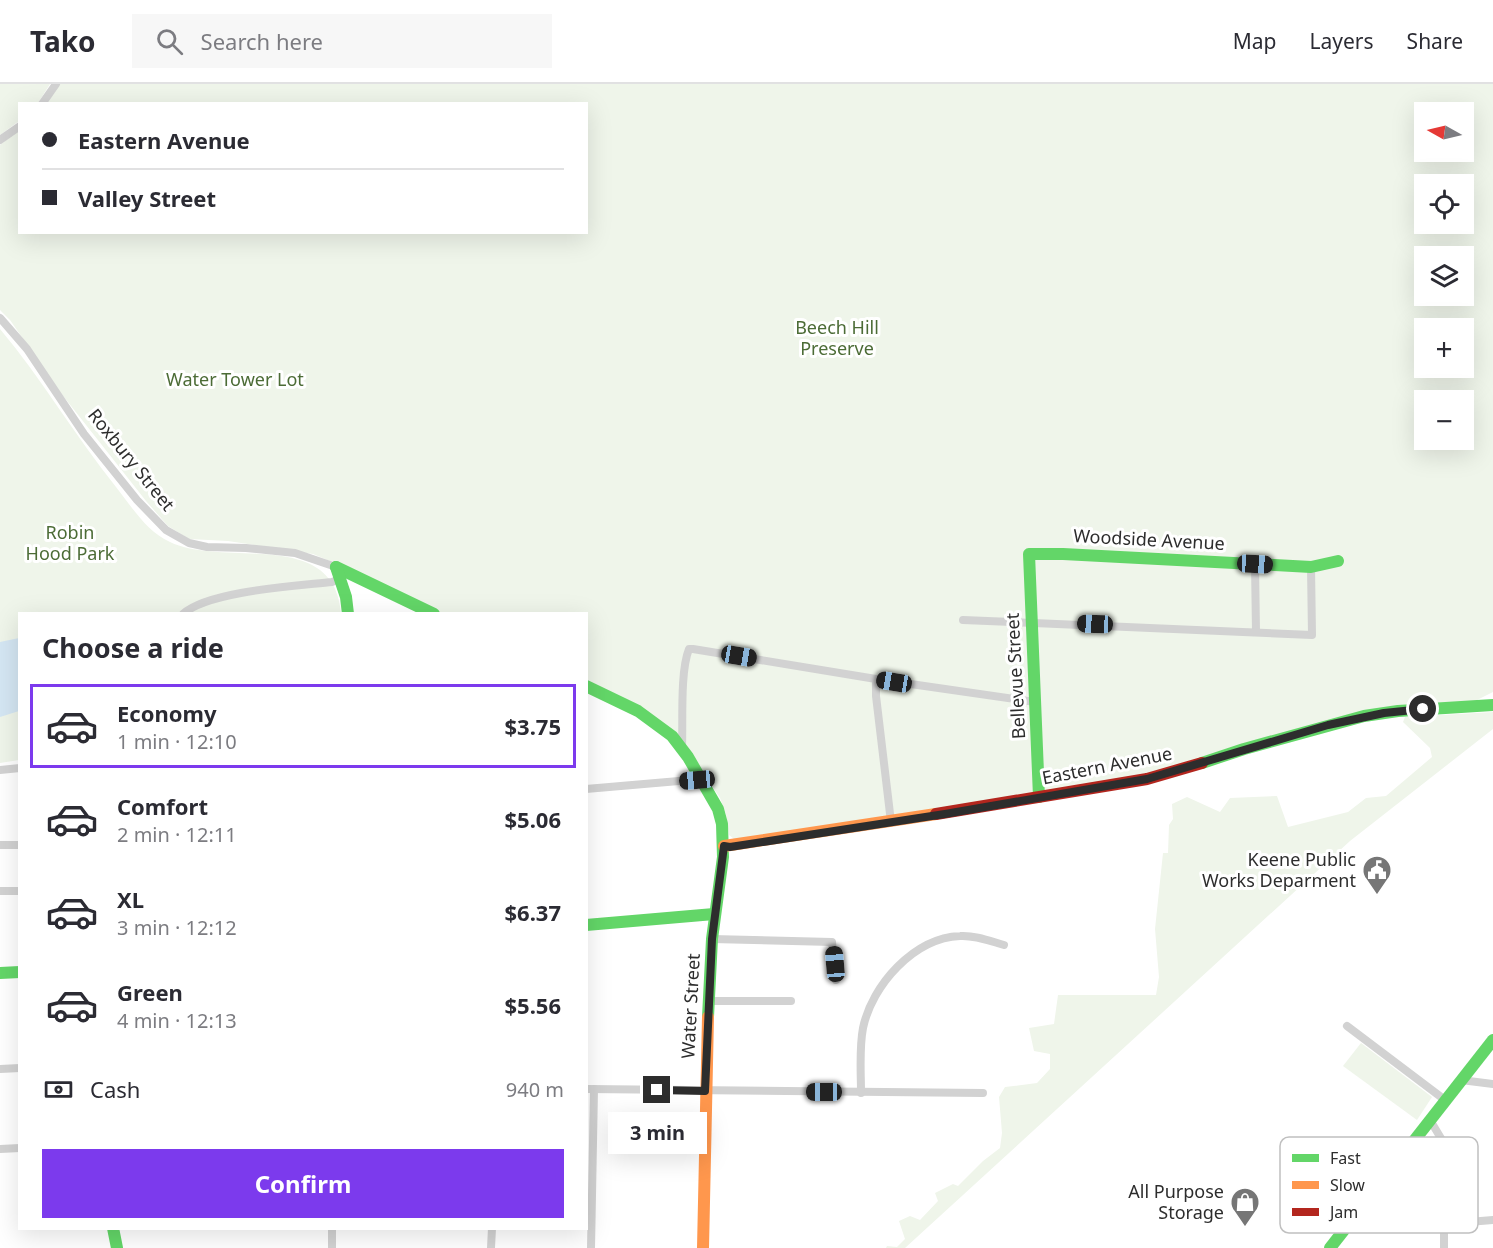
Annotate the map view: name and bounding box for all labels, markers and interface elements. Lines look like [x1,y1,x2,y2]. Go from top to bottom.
search box [132,14,552,68]
text: Tako [30,22,96,60]
icon: search [153,25,186,58]
text: Search here [201,26,323,56]
text: Map [1233,27,1277,55]
text: Layers [1310,27,1374,55]
text: Share [1407,27,1463,55]
north arrow [1414,102,1474,162]
map controls [1414,102,1474,450]
text: Eastern Avenue [78,125,250,155]
button: locate [1414,174,1474,234]
text: Valley Street [78,183,216,213]
button: layers [1414,246,1474,306]
park label: Beech Hill Preserve [795,315,879,360]
button: + [1414,318,1474,378]
park label: Water Tower Lot [166,367,304,391]
button: − [1414,390,1474,450]
street label: Roxbury Street [83,403,181,516]
park label: Robin Hood Park [26,520,115,565]
street label: Woodside Avenue [1073,523,1225,555]
car [1237,554,1273,574]
street label: Bellevue Street [1000,612,1030,740]
car [1077,614,1113,634]
text: Choose a ride [42,629,224,666]
car [720,644,758,668]
car [875,670,913,694]
route start [1409,695,1436,722]
text: Economy [117,698,216,728]
icon: car [45,699,99,753]
text: $3.75 [504,711,561,741]
text: 1 min · 12:10 [117,728,237,755]
street label: Eastern Avenue [1040,741,1174,789]
car [678,769,716,791]
text: Comfort [117,791,208,821]
icon: car [45,792,99,846]
text: $5.06 [504,804,561,834]
text: 2 min · 12:11 [117,821,237,848]
place label: Keene Public Works Deparment [1202,847,1356,892]
public building icon: Keene Public Works Deparment [1361,854,1393,896]
text: XL [117,884,144,914]
icon: car [45,885,99,939]
text: $6.37 [504,897,561,927]
text: 3 min · 12:12 [117,914,237,941]
car [824,945,846,983]
street label: Water Street [675,952,705,1059]
text: Green [117,977,183,1007]
icon: car [45,978,99,1032]
text: $5.56 [504,990,561,1020]
text: 4 min · 12:13 [117,1007,237,1034]
icon: cash [42,1073,75,1106]
text: Cash [90,1074,140,1104]
text: 940 m [506,1076,564,1103]
route end [643,1076,670,1103]
car [806,1083,842,1101]
callout: 3 min [608,1111,706,1153]
text: 3 min [630,1119,685,1146]
legend [1280,1137,1478,1233]
text: Fast [1330,1147,1361,1169]
button: Confirm [42,1149,564,1218]
text: Slow [1330,1174,1365,1196]
place label: All Purpose Storage [1128,1179,1224,1224]
shop icon: All Purpose Storage [1229,1186,1261,1228]
text: Jam [1328,1201,1358,1223]

